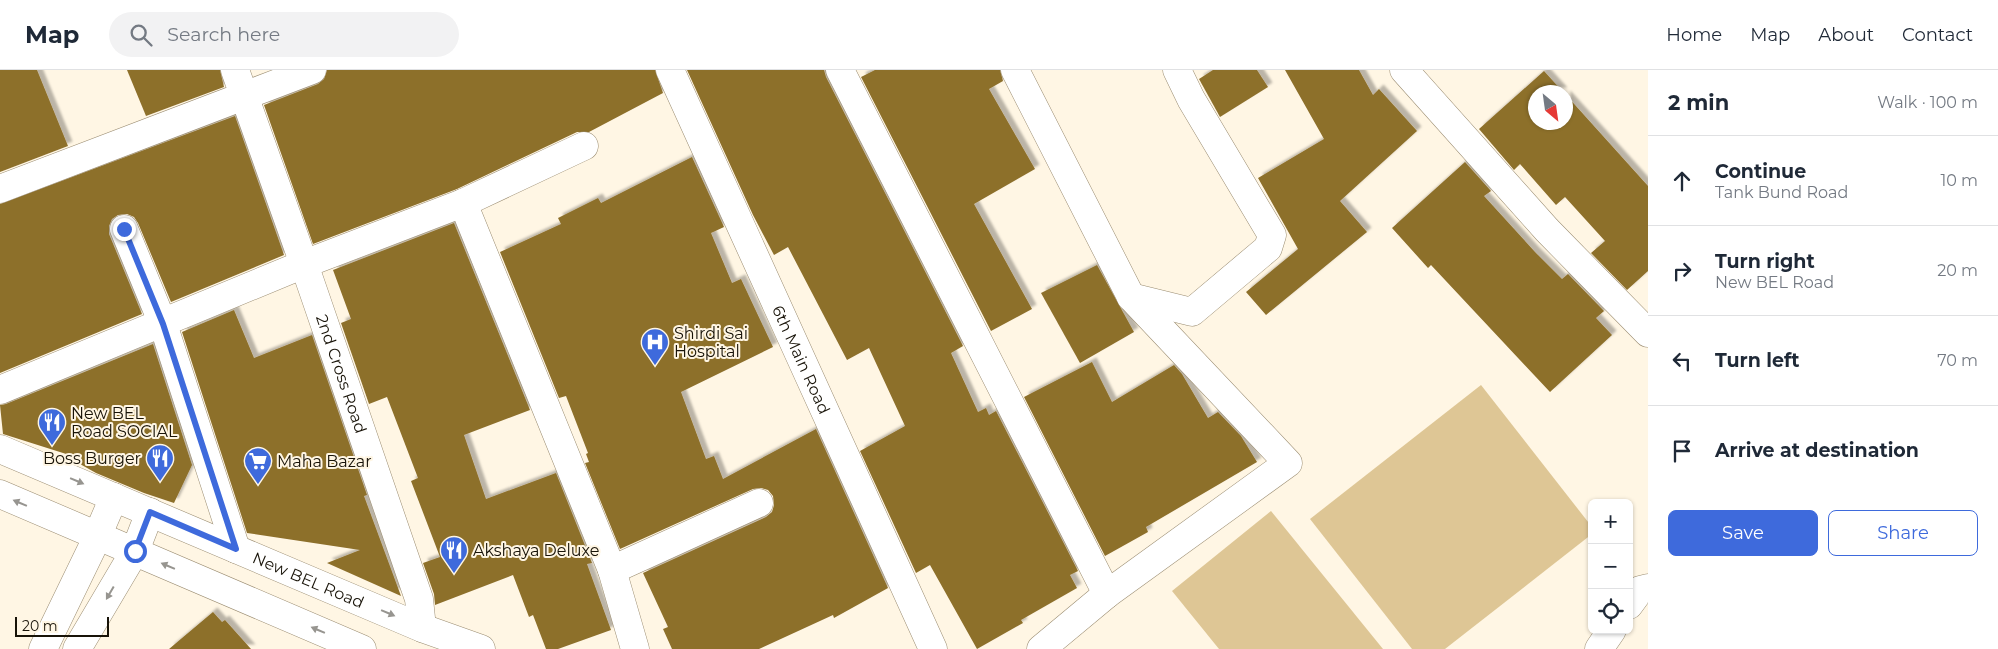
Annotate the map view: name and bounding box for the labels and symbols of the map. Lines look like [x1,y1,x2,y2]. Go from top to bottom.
north arrow [1528,85,1573,130]
route end [113,218,136,241]
street label: 6th Main Road [769,302,834,417]
street label: 2nd Cross Road [313,312,371,436]
place label: Shirdi Sai Hospital [674,324,748,361]
hospital icon: Shirdi Sai Hospital [640,327,670,366]
place label: New BEL Road SOCIAL [71,404,178,441]
restaurant icon: New BEL Road SOCIAL [37,407,67,446]
restaurant icon: Boss Burger [145,443,175,482]
supermarket icon: Maha Bazar [243,446,273,485]
place label: Boss Burger [43,449,141,468]
place label: Maha Bazar [277,452,372,471]
one-way arrow [70,478,84,486]
one-way arrow [13,498,27,506]
restaurant icon: Akshaya Deluxe [439,535,469,574]
route start [124,540,147,563]
place label: Akshaya Deluxe [473,541,599,560]
street label: New BEL Road [250,548,367,612]
one-way arrow [161,561,175,569]
one-way arrow [106,586,114,601]
one-way arrow [381,610,395,618]
scale bar [15,614,109,637]
one-way arrow [311,625,325,633]

